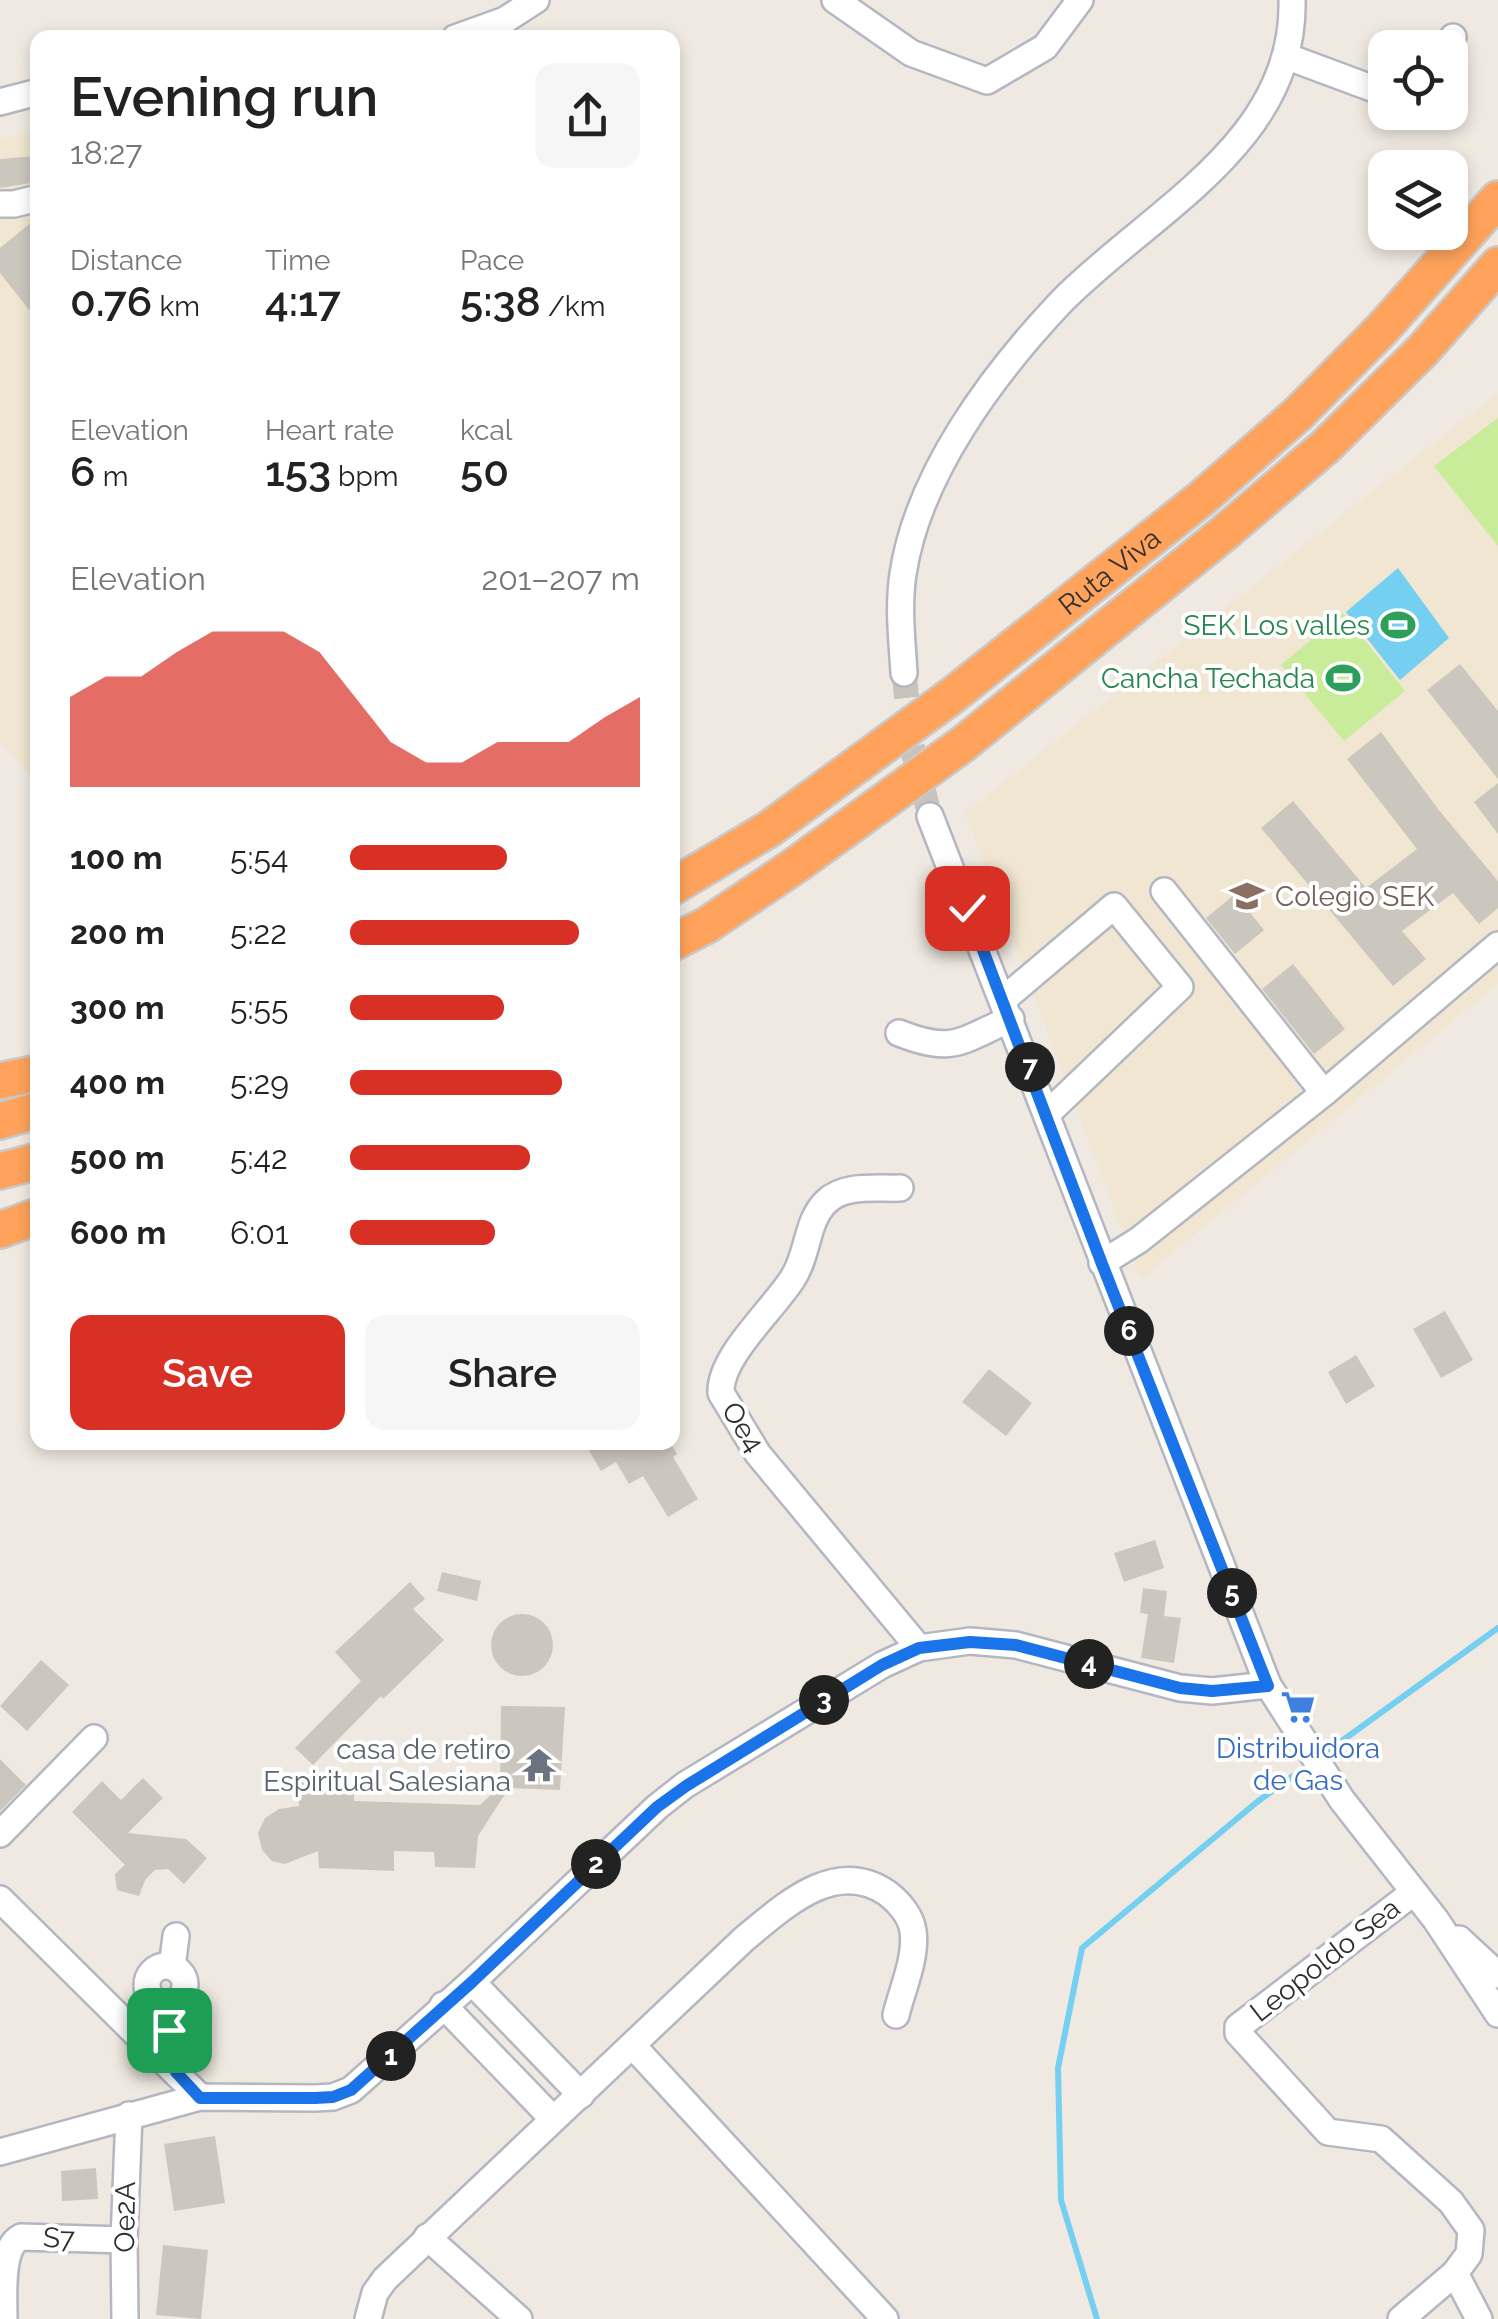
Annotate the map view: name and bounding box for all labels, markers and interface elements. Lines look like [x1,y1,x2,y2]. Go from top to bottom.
map controls [1368,30,1468,250]
button: locate [1368,30,1468,130]
button: share [535,63,640,168]
text: Evening run [70,64,378,129]
text: 18:27 [70,134,142,171]
button: layers [1368,150,1468,250]
text: Distance [70,244,182,277]
text: Time [265,244,330,277]
text: Pace [460,244,524,277]
text: 0.76 [70,277,152,326]
text: 4:17 [265,277,341,326]
text: 5:38 [460,277,541,326]
text: km [152,290,200,323]
text: /km [541,290,605,323]
text: Elevation [70,414,189,447]
text: Heart rate [265,414,394,447]
text: kcal [460,414,512,447]
text: 6 [70,447,96,496]
text: 153 [265,447,331,496]
text: 50 [460,447,509,496]
text: m [96,460,128,493]
text: bpm [331,460,398,493]
street label: Ruta Viva [1052,521,1167,622]
text: Elevation [70,560,206,597]
text: 201–207 m [482,560,640,597]
sports icon: SEK Los valles [1379,606,1417,644]
place label: SEK Los valles [1184,609,1370,642]
sports icon: Cancha Techada [1324,659,1362,697]
place label: Cancha Techada [1101,662,1315,695]
text: 100 m [70,839,163,876]
text: 5:54 [230,839,288,876]
pin [925,866,1010,951]
school or university icon: Colegio SEK [1228,877,1266,915]
place label: Colegio SEK [1275,880,1434,913]
icon: check [940,881,995,936]
text: 200 m [70,914,165,951]
text: 5:22 [230,914,287,951]
text: 300 m [70,989,165,1026]
text: 5:55 [230,989,288,1026]
pin: 7 [1005,1042,1055,1092]
text: 7 [1022,1050,1038,1083]
text: 400 m [70,1064,165,1101]
text: 5:29 [230,1064,289,1101]
text: 500 m [70,1139,165,1176]
text: 5:42 [230,1139,288,1176]
text: 600 m [70,1214,166,1251]
text: 6:01 [230,1214,289,1251]
pin: 6 [1104,1306,1154,1356]
text: 6 [1121,1314,1138,1347]
button: Save [70,1315,345,1430]
button: Share [365,1315,640,1430]
street label: Oe4 [715,1396,771,1458]
pin: 5 [1207,1568,1257,1618]
text: 5 [1224,1576,1240,1609]
pin: 4 [1064,1639,1114,1689]
text: 4 [1081,1647,1097,1680]
pin: 3 [799,1675,849,1725]
text: 3 [816,1683,832,1716]
supermarket icon: Distribuidora de Gas [1279,1688,1317,1726]
place label: Distribuidora de Gas [1216,1732,1380,1797]
place label: casa de retiro Espiritual Salesiana [263,1733,511,1798]
temple icon: casa de retiro Espiritual Salesiana [520,1746,558,1784]
pin: 2 [571,1839,621,1889]
text: 2 [588,1847,604,1880]
street label: Leopoldo Sea [1244,1891,1406,2029]
pin [127,1988,212,2073]
icon: arrive [142,2003,197,2058]
pin: 1 [366,2031,416,2081]
text: 1 [384,2039,398,2072]
street label: Oe2A [108,2181,142,2253]
street label: S7 [43,2221,76,2255]

